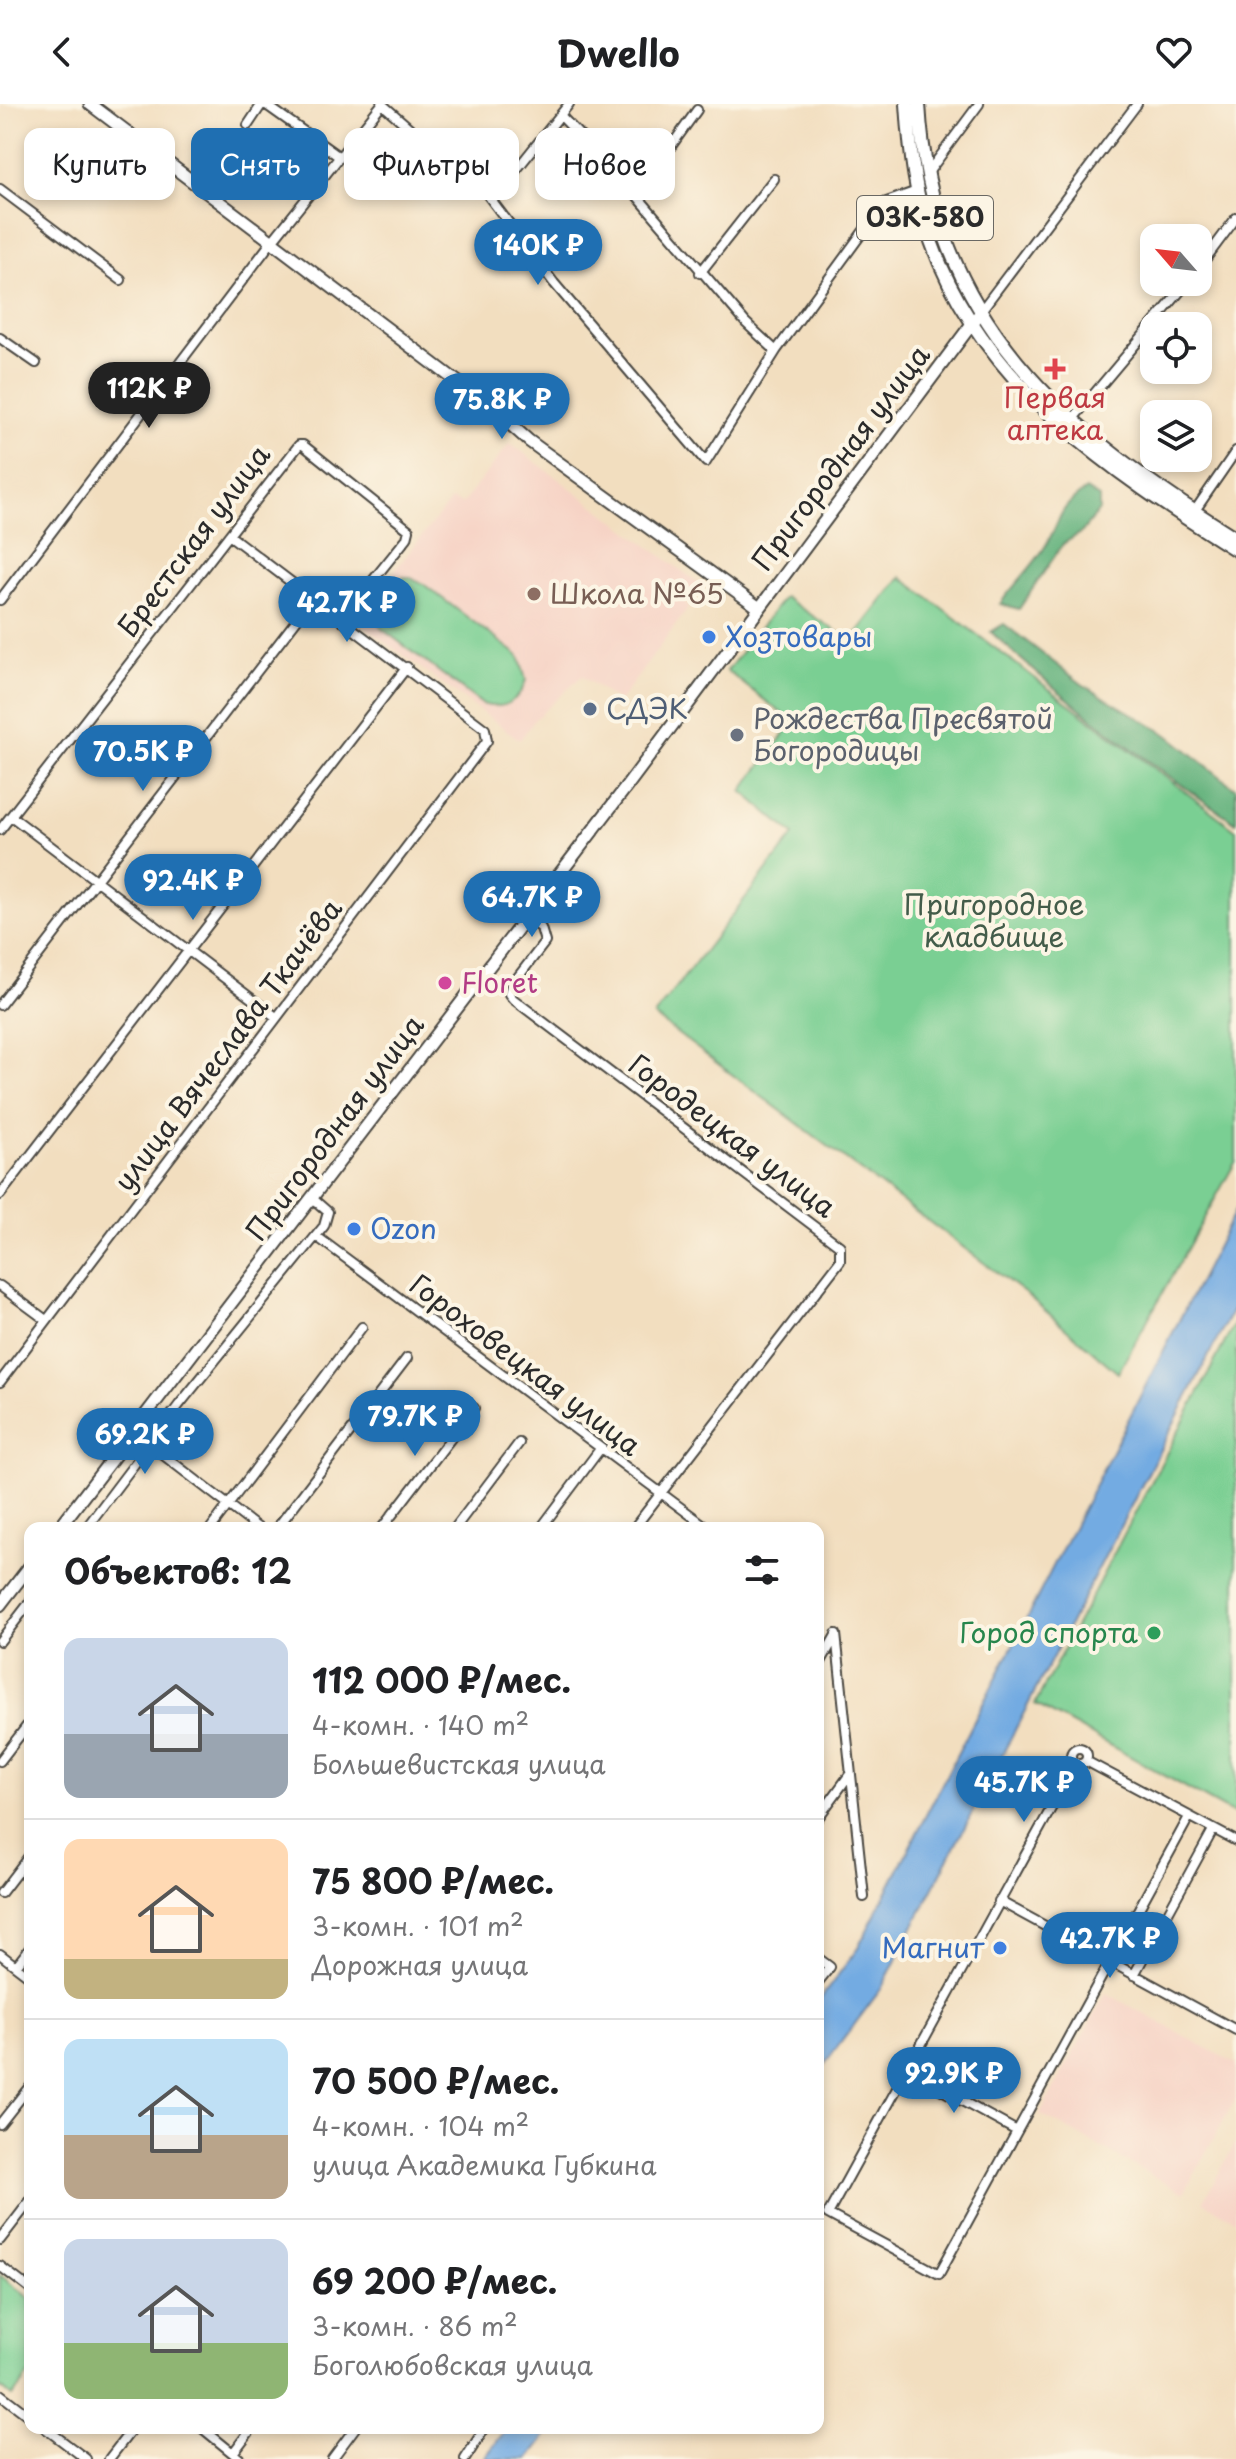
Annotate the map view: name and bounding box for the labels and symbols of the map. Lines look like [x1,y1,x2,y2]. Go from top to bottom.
road number: 03К-580 [857,196,993,240]
pin: 140K ₽ [473,219,603,287]
north arrow [1140,224,1212,296]
street label: Пригородная улица [740,335,939,579]
marker: Первая аптека [1046,360,1064,378]
pin: 112K ₽ [84,362,214,430]
pin: 75.8K ₽ [428,373,576,441]
place label: Первая аптека [1004,375,1106,450]
street label: Брестская улица [106,435,280,645]
place label: Школа №65 [550,571,724,614]
pin: 42.7K ₽ [273,576,421,644]
marker: Школа №65 [525,585,543,603]
place label: Хозтовары [725,614,872,657]
marker: Хозтовары [700,628,718,646]
place label: СДЭК [606,686,688,729]
place label: Рождества Пресвятой Богородицы [753,696,1053,771]
marker: СДЭК [581,700,599,718]
pin: 70.5K ₽ [69,725,217,793]
marker: Рождества Пресвятой Богородицы [728,726,746,744]
pin: 92.4K ₽ [119,854,267,922]
pin: 64.7K ₽ [458,871,606,939]
park label: Пригородное кладбище [904,882,1084,957]
street label: улица Вячеслава Ткачёва [102,888,352,1200]
place label: Floret [461,960,538,1003]
marker: Floret [436,974,454,992]
street label: Пригородная улица [234,1005,433,1249]
street label: Городецкая улица [620,1042,846,1227]
place label: Ozon [370,1206,437,1249]
marker: Ozon [345,1220,363,1238]
street label: Гороховецкая улица [401,1262,651,1465]
pin: 79.7K ₽ [341,1390,489,1458]
pin: 69.2K ₽ [71,1408,219,1476]
place label: Город спорта [959,1610,1139,1653]
marker: Город спорта [1145,1624,1163,1642]
pin: 45.7K ₽ [950,1756,1098,1824]
pin: 42.7K ₽ [1036,1912,1184,1980]
place label: Магнит [882,1925,985,1968]
marker: Магнит [991,1939,1009,1957]
pin: 92.9K ₽ [880,2047,1028,2115]

